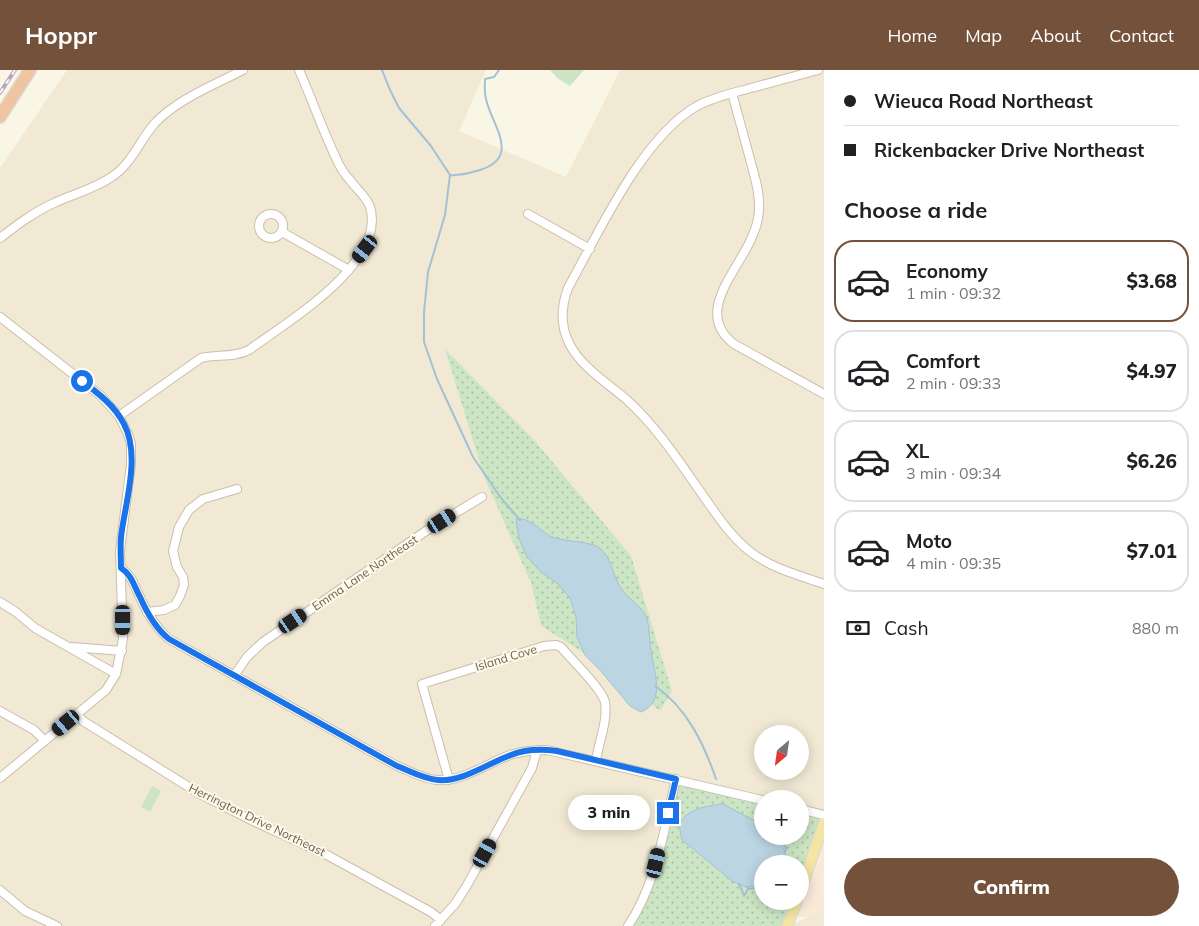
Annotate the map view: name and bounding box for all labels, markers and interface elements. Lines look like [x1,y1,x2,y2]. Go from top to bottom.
text: Hoppr [25,20,97,50]
text: Home [887,24,937,47]
text: Map [965,24,1002,47]
text: About [1030,24,1081,47]
text: Contact [1109,24,1174,47]
text: Wieuca Road Northeast [874,89,1093,113]
text: Rickenbacker Drive Northeast [874,138,1144,162]
text: Choose a ride [844,196,987,224]
car [349,233,380,265]
icon: car [846,259,891,304]
text: Economy [906,259,988,283]
text: $3.68 [1126,269,1177,293]
text: 1 min · 09:32 [906,283,1001,303]
icon: car [846,349,891,394]
text: Comfort [906,349,980,373]
text: $4.97 [1126,359,1177,383]
route start [71,370,93,392]
text: 2 min · 09:33 [906,373,1001,393]
icon: car [846,439,891,484]
text: XL [906,439,929,463]
text: $6.26 [1126,449,1177,473]
text: 3 min · 09:34 [906,463,1001,483]
car [425,507,458,535]
icon: car [846,529,891,574]
text: Moto [906,529,952,553]
street label: Emma Lane Northeast [309,532,420,614]
text: $7.01 [1126,539,1177,563]
text: 4 min · 09:35 [906,553,1001,573]
car [115,605,130,635]
car [276,606,309,636]
icon: cash [844,614,872,642]
text: Cash [884,616,929,640]
text: 880 m [1132,618,1179,638]
street label: Island Cove [473,641,539,674]
car [49,708,82,738]
north arrow [754,725,809,780]
map controls [754,725,809,910]
street label: Herrington Drive Northeast [186,780,328,859]
button: + [754,790,809,845]
callout: 3 min [568,796,650,830]
text: 3 min [588,802,630,822]
route end [657,802,679,824]
car [471,836,498,870]
car [645,847,666,879]
button: − [754,855,809,910]
button: Confirm [844,858,1179,916]

